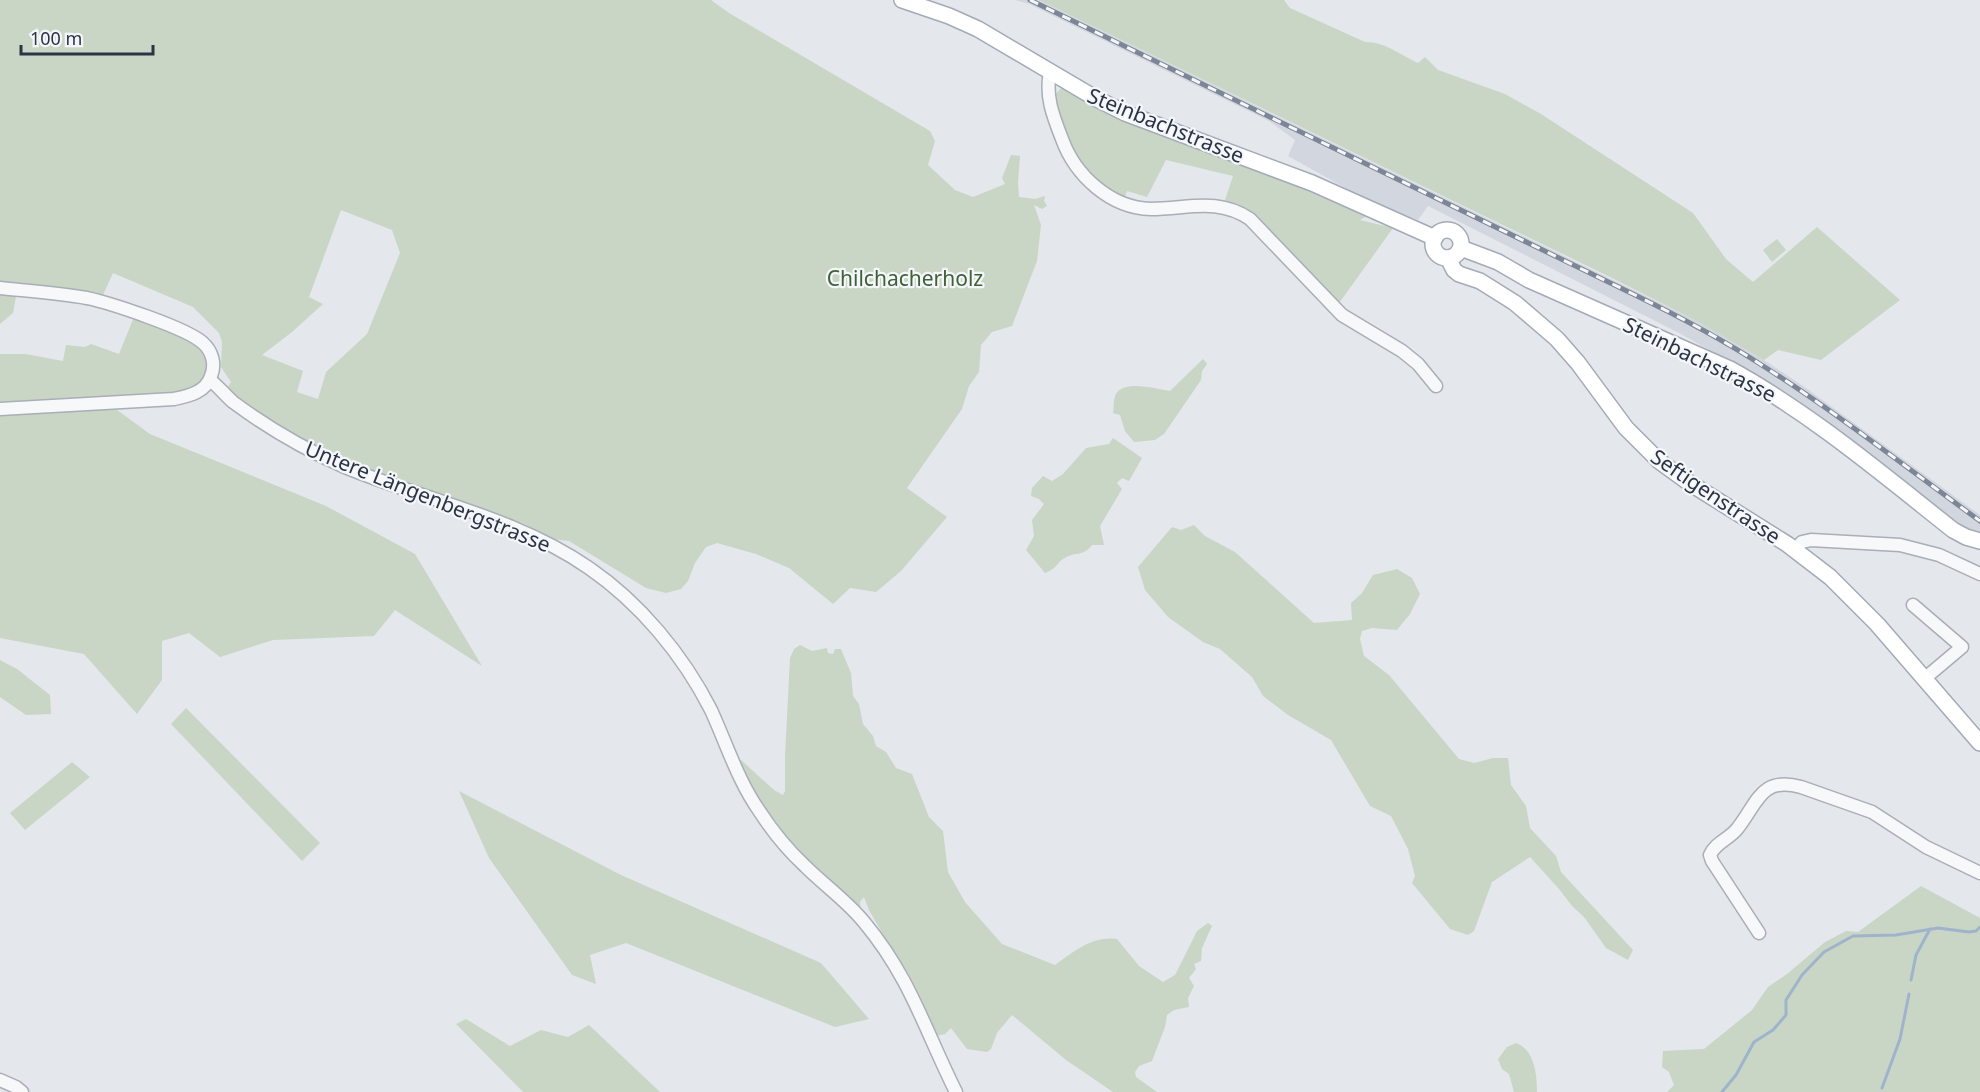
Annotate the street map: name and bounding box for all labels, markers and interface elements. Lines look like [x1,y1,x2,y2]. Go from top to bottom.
scale bar [21,18,153,56]
text: 100 m [30,26,82,50]
street label: Steinbachstrasse [1083,81,1249,169]
park label: Chilchacherholz [827,264,983,292]
street label: Steinbachstrasse [1619,310,1781,408]
street label: Untere Längenbergstrasse [301,434,555,558]
street label: Seftigenstrasse [1646,442,1786,550]

